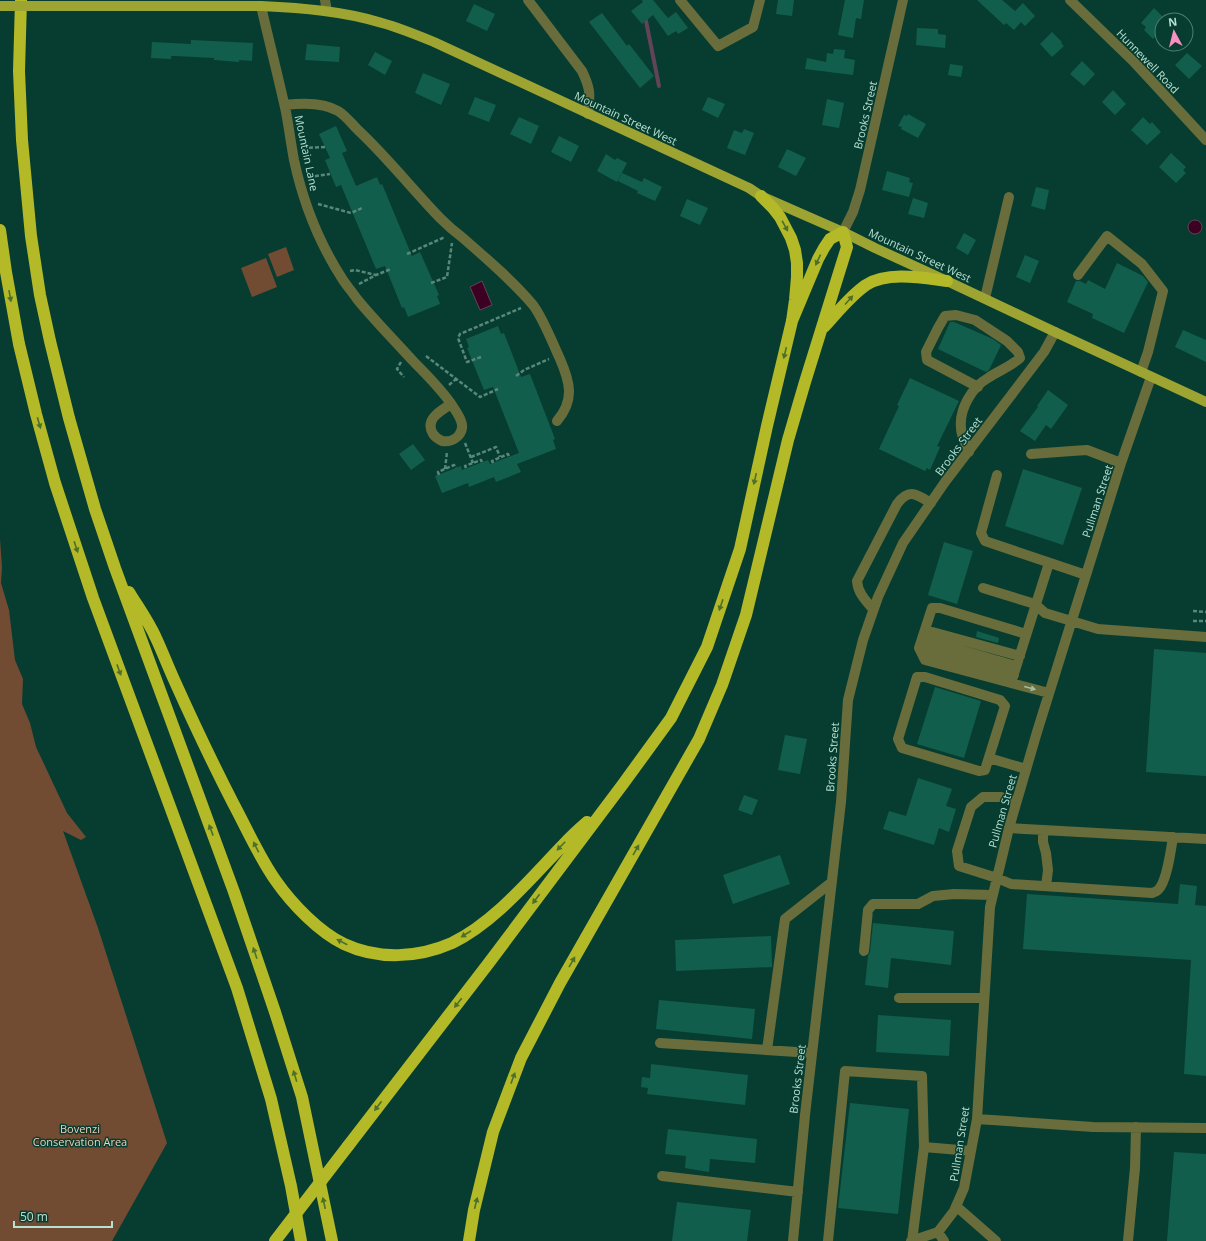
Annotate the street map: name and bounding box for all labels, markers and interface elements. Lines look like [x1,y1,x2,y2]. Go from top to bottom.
north arrow [1154,12,1194,52]
text: N [1167,14,1178,30]
street label: Hunnewell Road [1113,26,1183,96]
street label: Brooks Street [850,79,880,151]
street label: Mountain Street West [572,88,680,148]
street label: Mountain Lane [292,114,322,192]
one-way arrow [782,220,788,232]
street label: Mountain Street West [866,225,974,285]
one-way arrow [815,254,821,266]
one-way arrow [7,290,13,302]
one-way arrow [844,295,853,305]
one-way arrow [781,347,787,359]
street label: Brooks Street [931,414,985,478]
one-way arrow [36,417,42,429]
street label: Pullman Street [1078,463,1116,539]
one-way arrow [752,473,758,486]
one-way arrow [74,542,80,554]
one-way arrow [718,599,724,611]
one-way arrow [117,665,123,677]
one-way arrow [1025,685,1037,691]
street label: Brooks Street [822,722,842,792]
street label: Pullman Street [984,773,1020,849]
one-way arrow [207,824,213,836]
one-way arrow [253,841,260,853]
one-way arrow [556,841,566,851]
one-way arrow [633,844,640,856]
one-way arrow [532,894,540,904]
one-way arrow [461,930,471,938]
one-way arrow [336,939,348,945]
one-way arrow [251,946,257,958]
one-way arrow [568,957,575,968]
one-way arrow [453,997,462,1008]
street label: Brooks Street [785,1044,809,1114]
one-way arrow [292,1070,298,1082]
one-way arrow [511,1072,517,1084]
one-way arrow [374,1100,383,1111]
street label: Pullman Street [946,1105,972,1182]
park label: Bovenzi Conservation Area [33,1121,127,1149]
one-way arrow [473,1196,479,1209]
one-way arrow [321,1197,327,1209]
scale bar [14,1203,112,1229]
text: 50 m [20,1208,48,1225]

